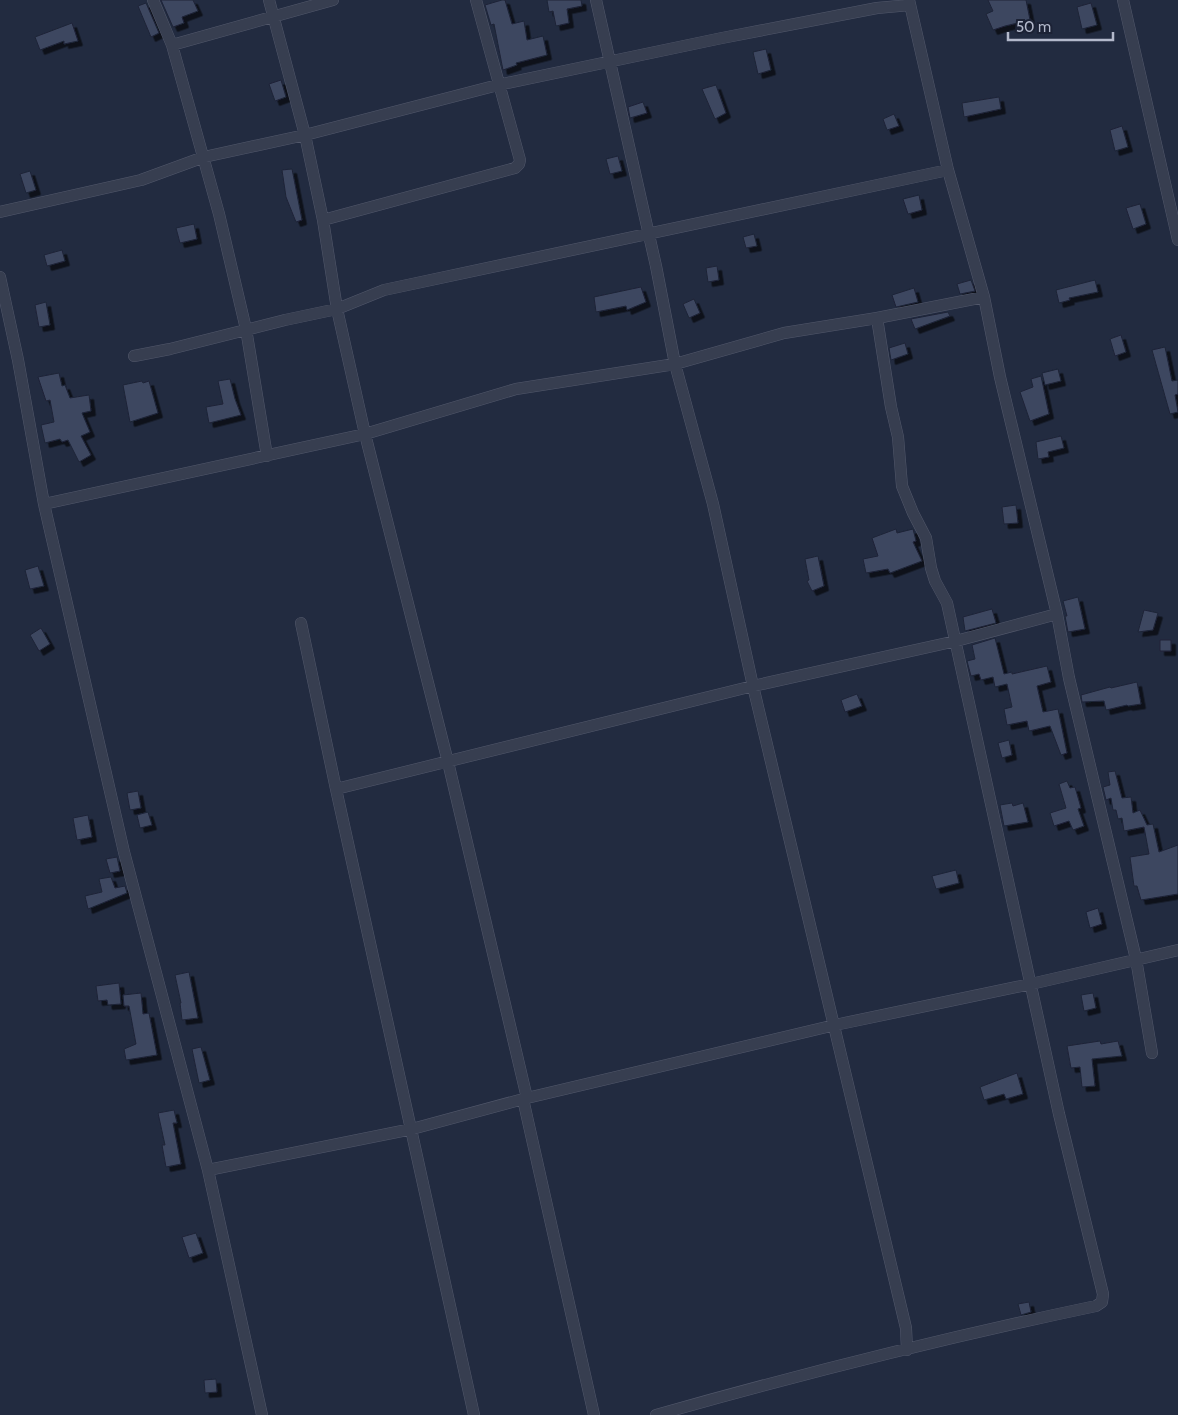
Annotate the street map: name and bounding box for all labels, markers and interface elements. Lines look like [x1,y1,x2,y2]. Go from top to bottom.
scale bar [1008,10,1113,42]
text: 50 m [1016,18,1051,36]

